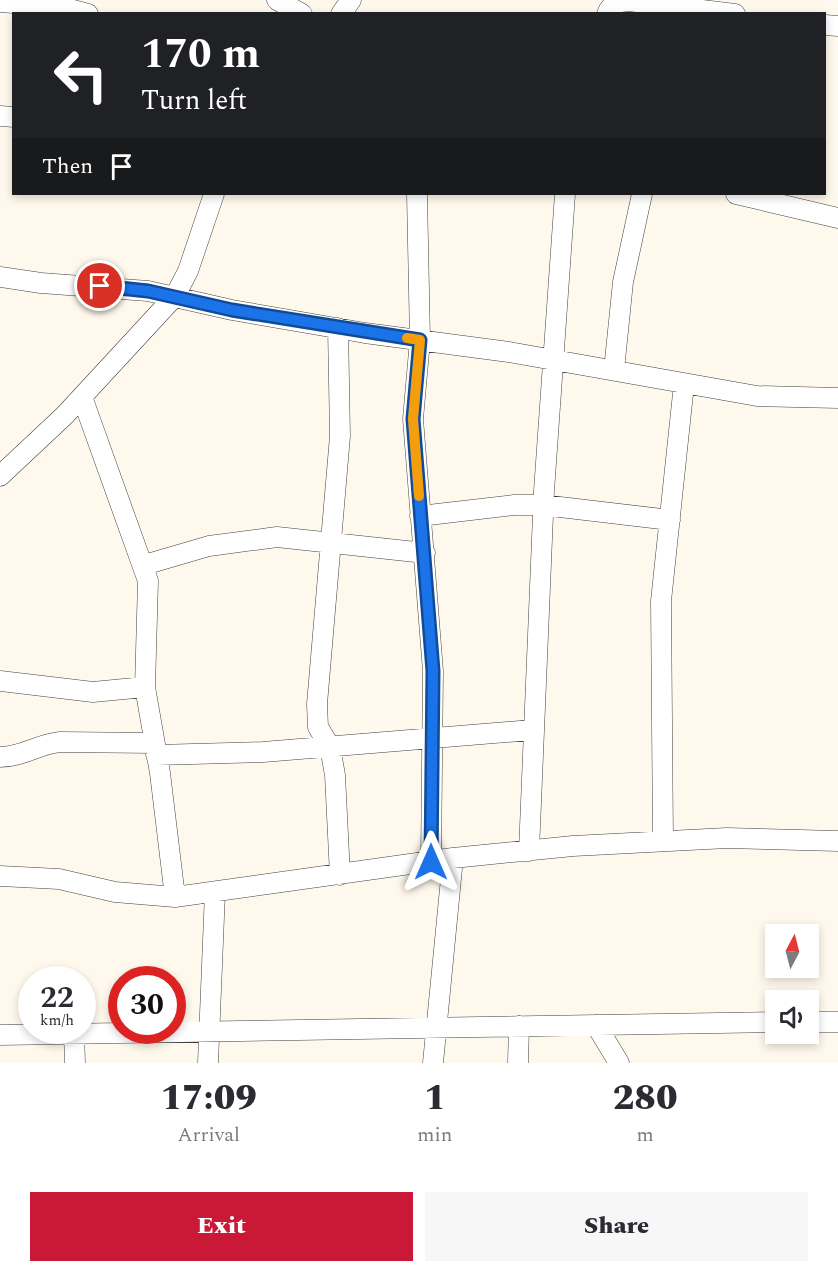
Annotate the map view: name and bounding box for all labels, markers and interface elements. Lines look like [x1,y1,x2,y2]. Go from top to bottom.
text: 170 m [141,23,260,86]
icon: left [42,36,120,114]
text: Turn left [141,80,247,122]
text: Then [42,150,93,183]
icon: arrive [105,150,138,183]
pin [74,260,125,311]
icon: arrive [83,269,116,302]
position arrow [399,830,463,894]
north arrow [765,924,819,978]
map controls [765,924,819,1044]
speed limit sign: 30 [108,966,186,1044]
text: 22 [40,975,74,1021]
button: sound [765,990,819,1044]
text: km/h [40,1009,74,1032]
text: 17:09 [160,1071,257,1126]
text: 1 [424,1071,446,1126]
text: 280 [613,1071,678,1126]
text: Arrival [178,1120,240,1150]
text: min [417,1120,452,1150]
text: m [637,1120,654,1150]
button: Exit [30,1192,413,1261]
button: Share [425,1192,808,1261]

